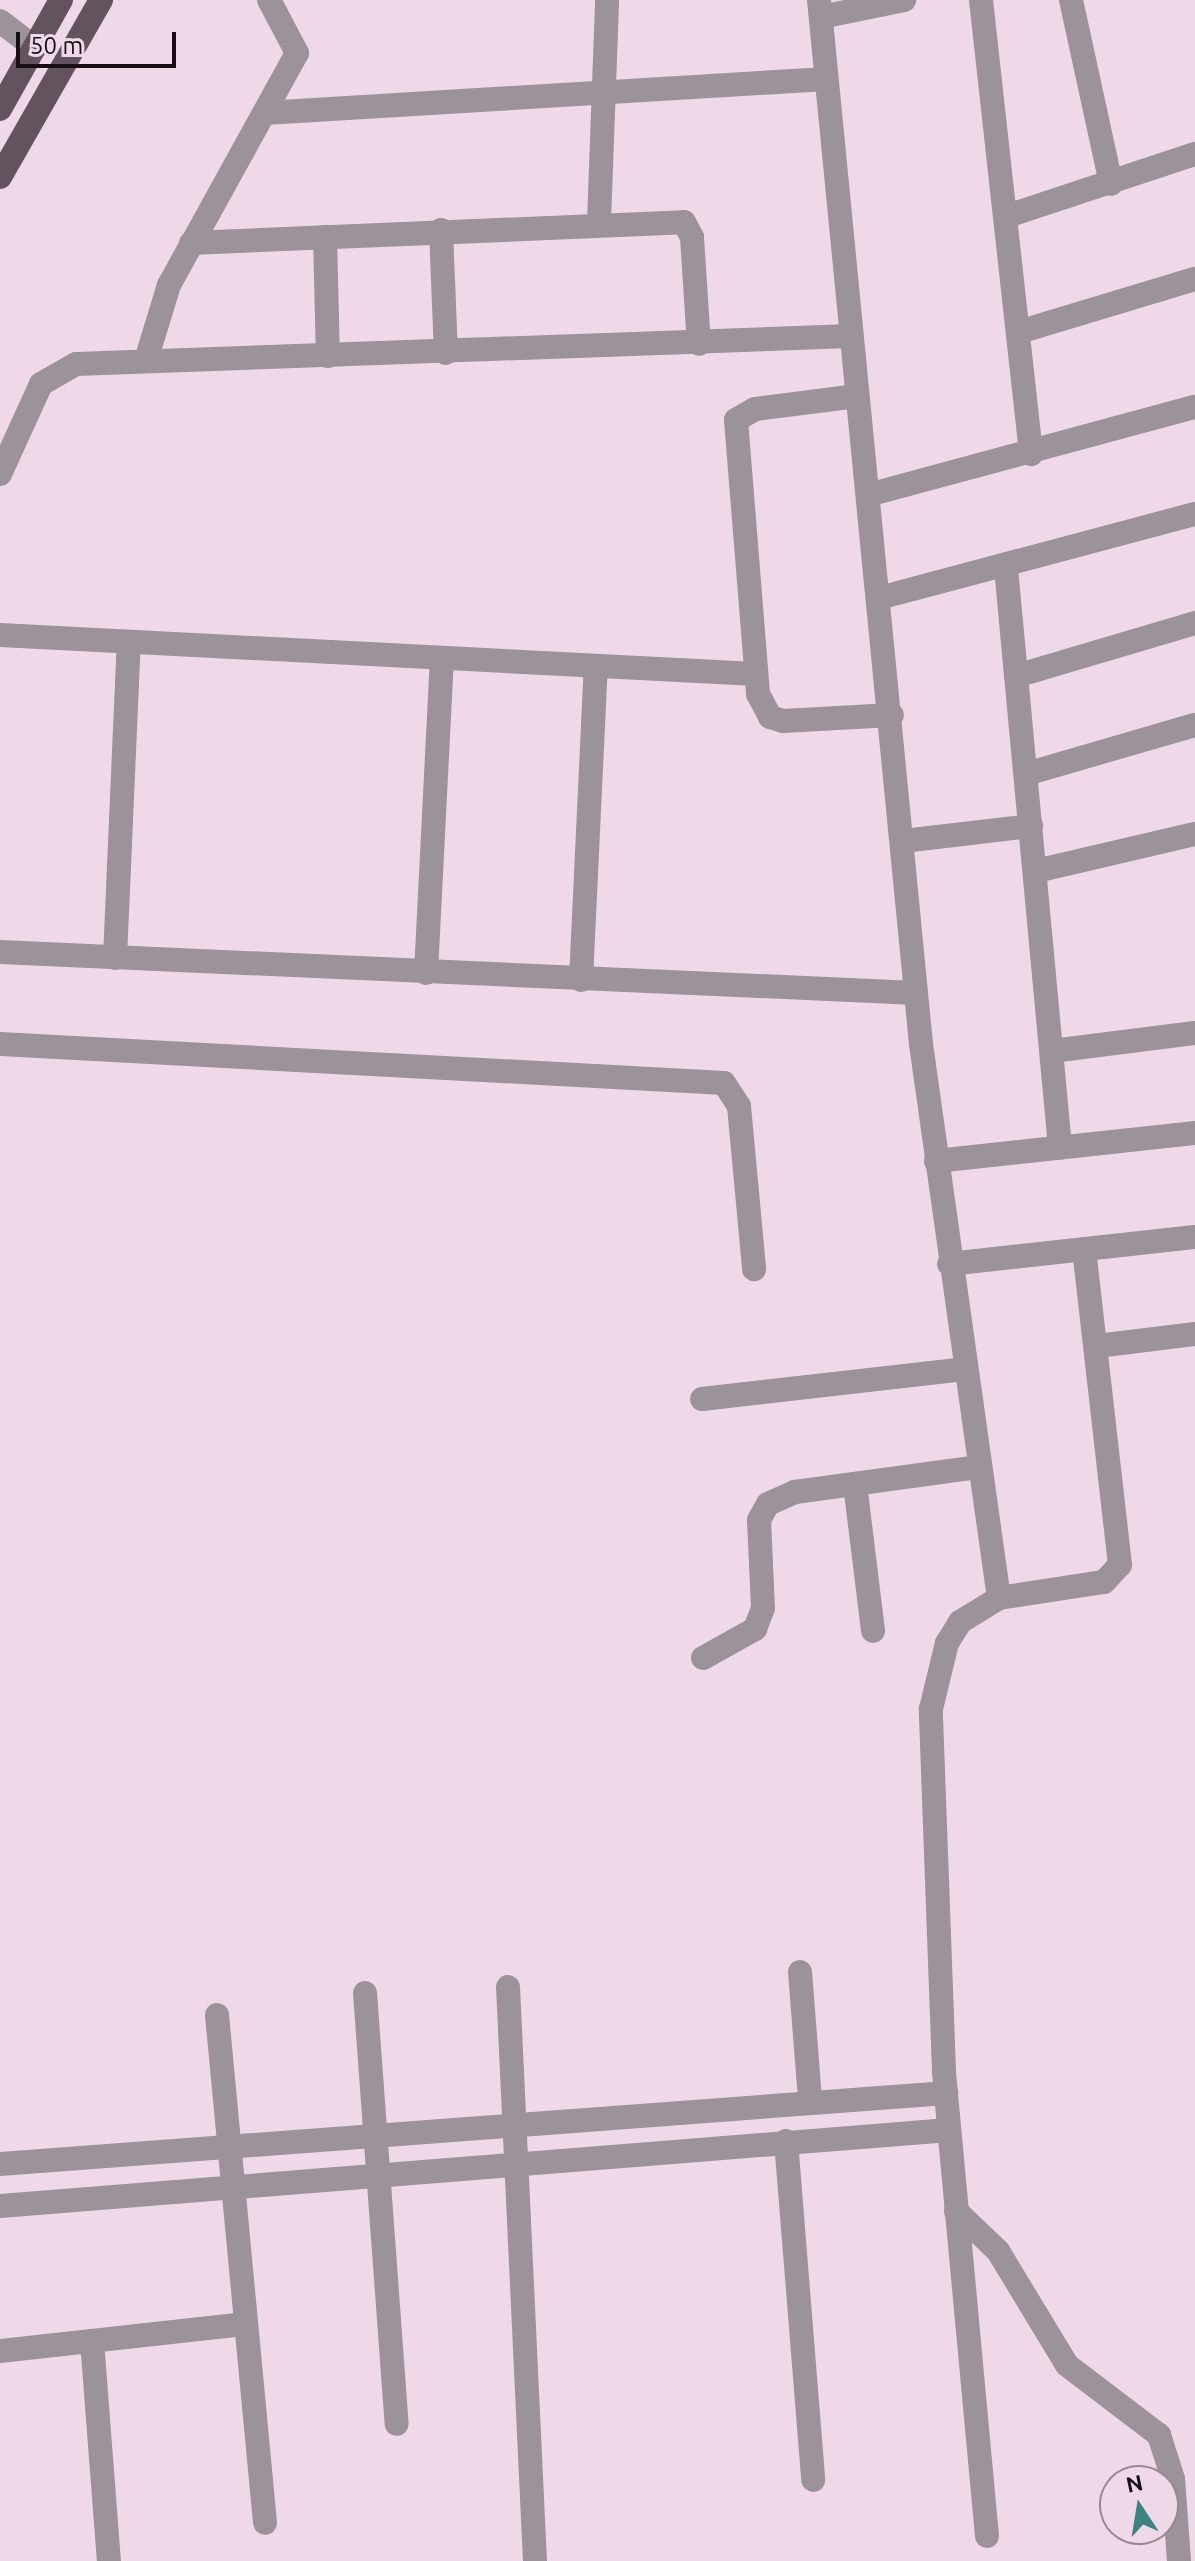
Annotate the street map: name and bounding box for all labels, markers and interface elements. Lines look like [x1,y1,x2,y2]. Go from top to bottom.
scale bar [20,16,180,66]
text: 50 m [30,32,83,59]
north arrow [1099,2465,1179,2545]
text: N [1124,2469,1145,2497]

